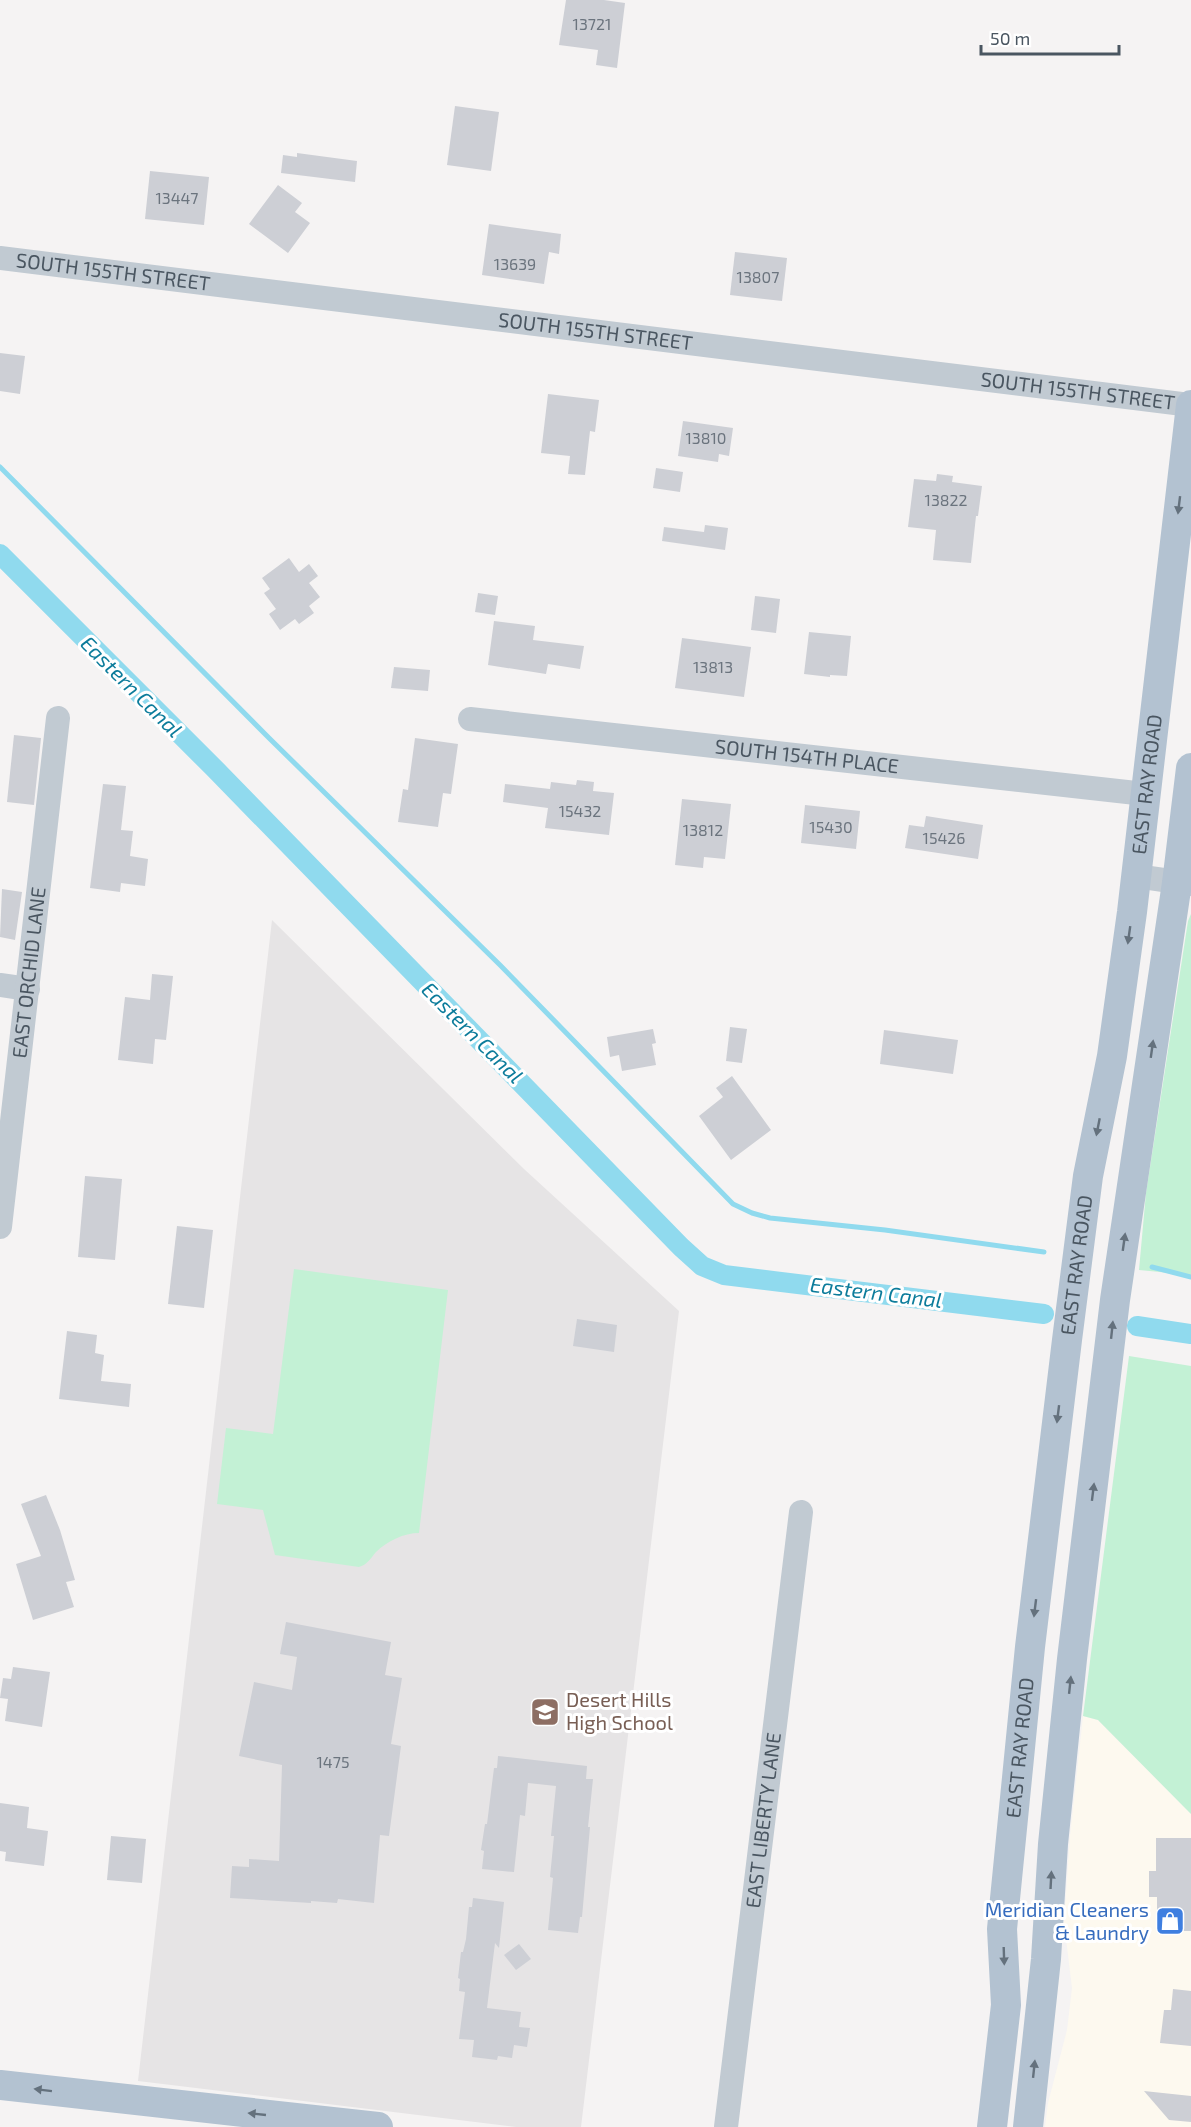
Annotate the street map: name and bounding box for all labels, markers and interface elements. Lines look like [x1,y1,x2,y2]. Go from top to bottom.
house number: 13721 [573,14,611,33]
scale bar [981,18,1119,56]
text: 50 m [990,27,1030,49]
house number: 13447 [155,188,199,207]
street label: SOUTH 155TH STREET [15,247,212,295]
house number: 13639 [494,254,536,273]
house number: 13807 [737,267,779,286]
street label: SOUTH 155TH STREET [497,307,694,354]
street label: SOUTH 155TH STREET [979,366,1177,414]
house number: 13810 [686,428,727,447]
house number: 13822 [925,490,967,509]
one-way arrow [1174,496,1184,515]
water label: Eastern Canal [76,630,188,742]
house number: 13813 [693,657,733,676]
street label: EAST RAY ROAD [1126,713,1166,856]
street label: SOUTH 154TH PLACE [714,733,900,778]
house number: 15432 [559,801,601,820]
house number: 15430 [809,817,853,836]
house number: 13812 [683,820,723,839]
house number: 15426 [923,828,965,847]
street label: EAST ORCHID LANE [6,886,50,1059]
one-way arrow [1124,925,1133,944]
water label: Eastern Canal [417,976,529,1088]
one-way arrow [1148,1039,1157,1058]
one-way arrow [1093,1118,1102,1137]
street label: EAST RAY ROAD [1055,1194,1096,1336]
one-way arrow [1119,1232,1128,1251]
water label: Eastern Canal [809,1271,944,1312]
one-way arrow [1107,1321,1117,1340]
one-way arrow [1053,1404,1063,1423]
one-way arrow [1088,1482,1097,1501]
one-way arrow [1030,1598,1040,1617]
street label: EAST RAY ROAD [1000,1676,1038,1819]
one-way arrow [1065,1676,1075,1695]
place label: Desert Hills High School [566,1687,673,1734]
school or university icon: Desert Hills High School [529,1696,561,1728]
street label: EAST LIBERTY LANE [740,1731,785,1909]
house number: 1475 [317,1752,349,1771]
one-way arrow [1046,1870,1056,1889]
place label: Meridian Cleaners & Laundry [985,1897,1149,1944]
shop icon: Meridian Cleaners & Laundry [1154,1905,1186,1937]
one-way arrow [999,1947,1008,1966]
one-way arrow [1030,2059,1039,2078]
one-way arrow [34,2085,53,2095]
one-way arrow [247,2109,266,2119]

